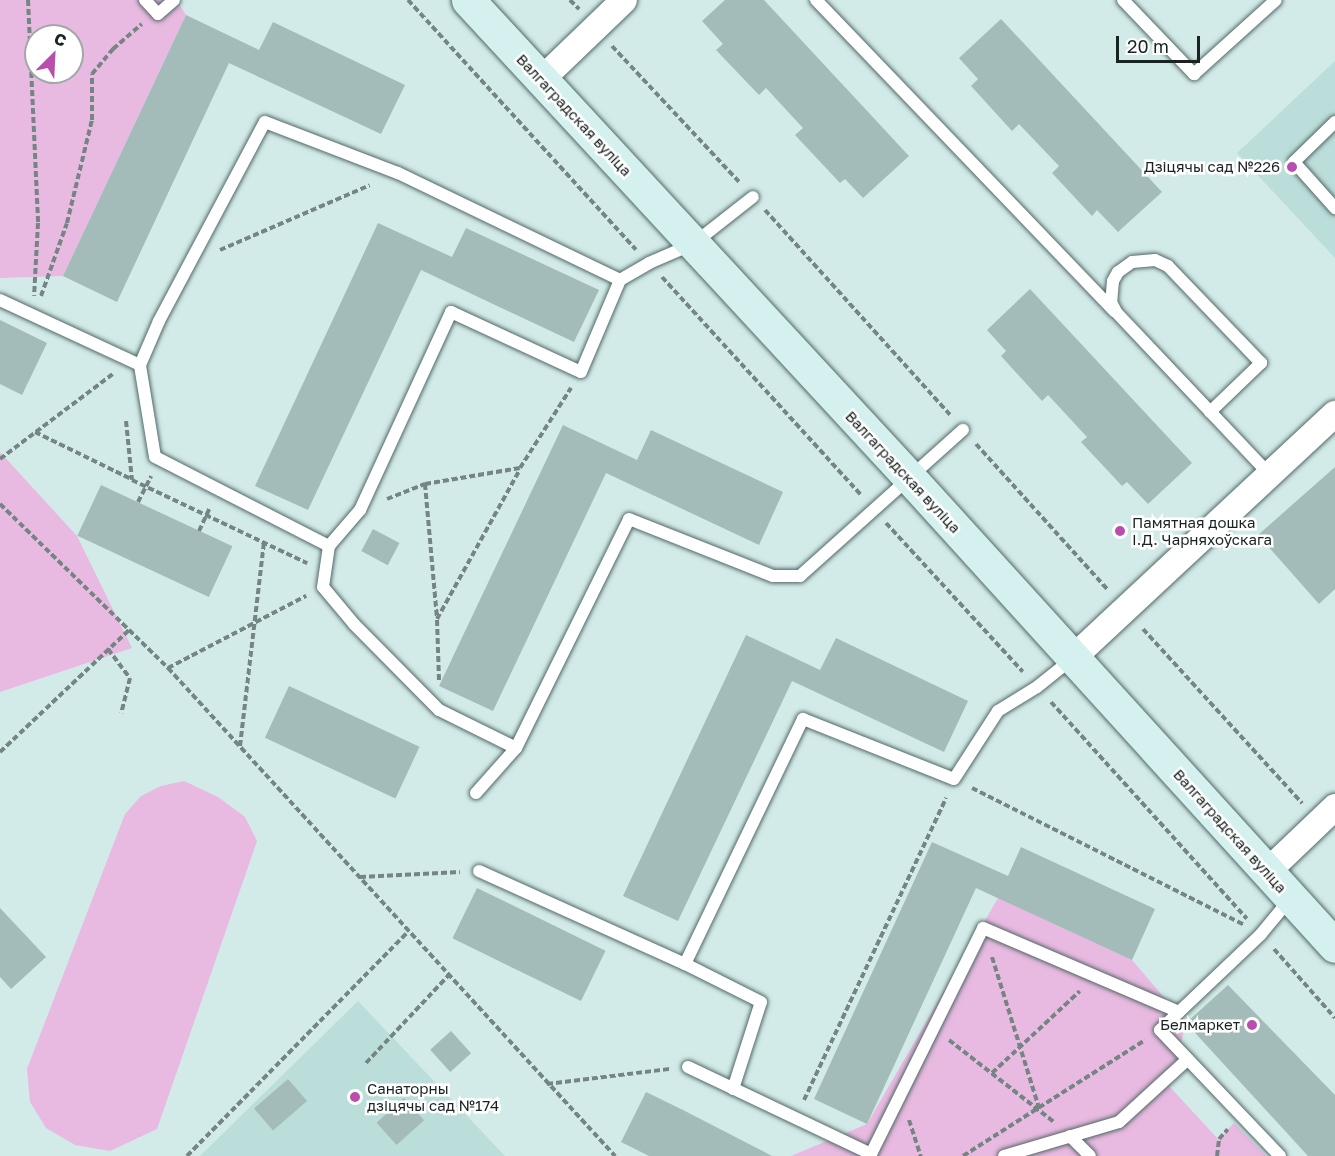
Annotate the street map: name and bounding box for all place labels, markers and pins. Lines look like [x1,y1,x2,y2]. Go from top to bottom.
place label: Дзіцячы сад №226 [1144,158,1280,176]
marker: Дзіцячы сад №226 [1285,160,1299,174]
place label: Памятная дошка І.Д. Чарняхоўскага [1132,513,1272,548]
marker: Памятная дошка І.Д. Чарняхоўскага [1113,524,1127,538]
place label: Белмаркет [1160,1016,1240,1034]
marker: Белмаркет [1245,1018,1259,1032]
place label: Санаторны дзіцячы сад №174 [367,1079,499,1114]
marker: Санаторны дзіцячы сад №174 [348,1090,362,1104]

